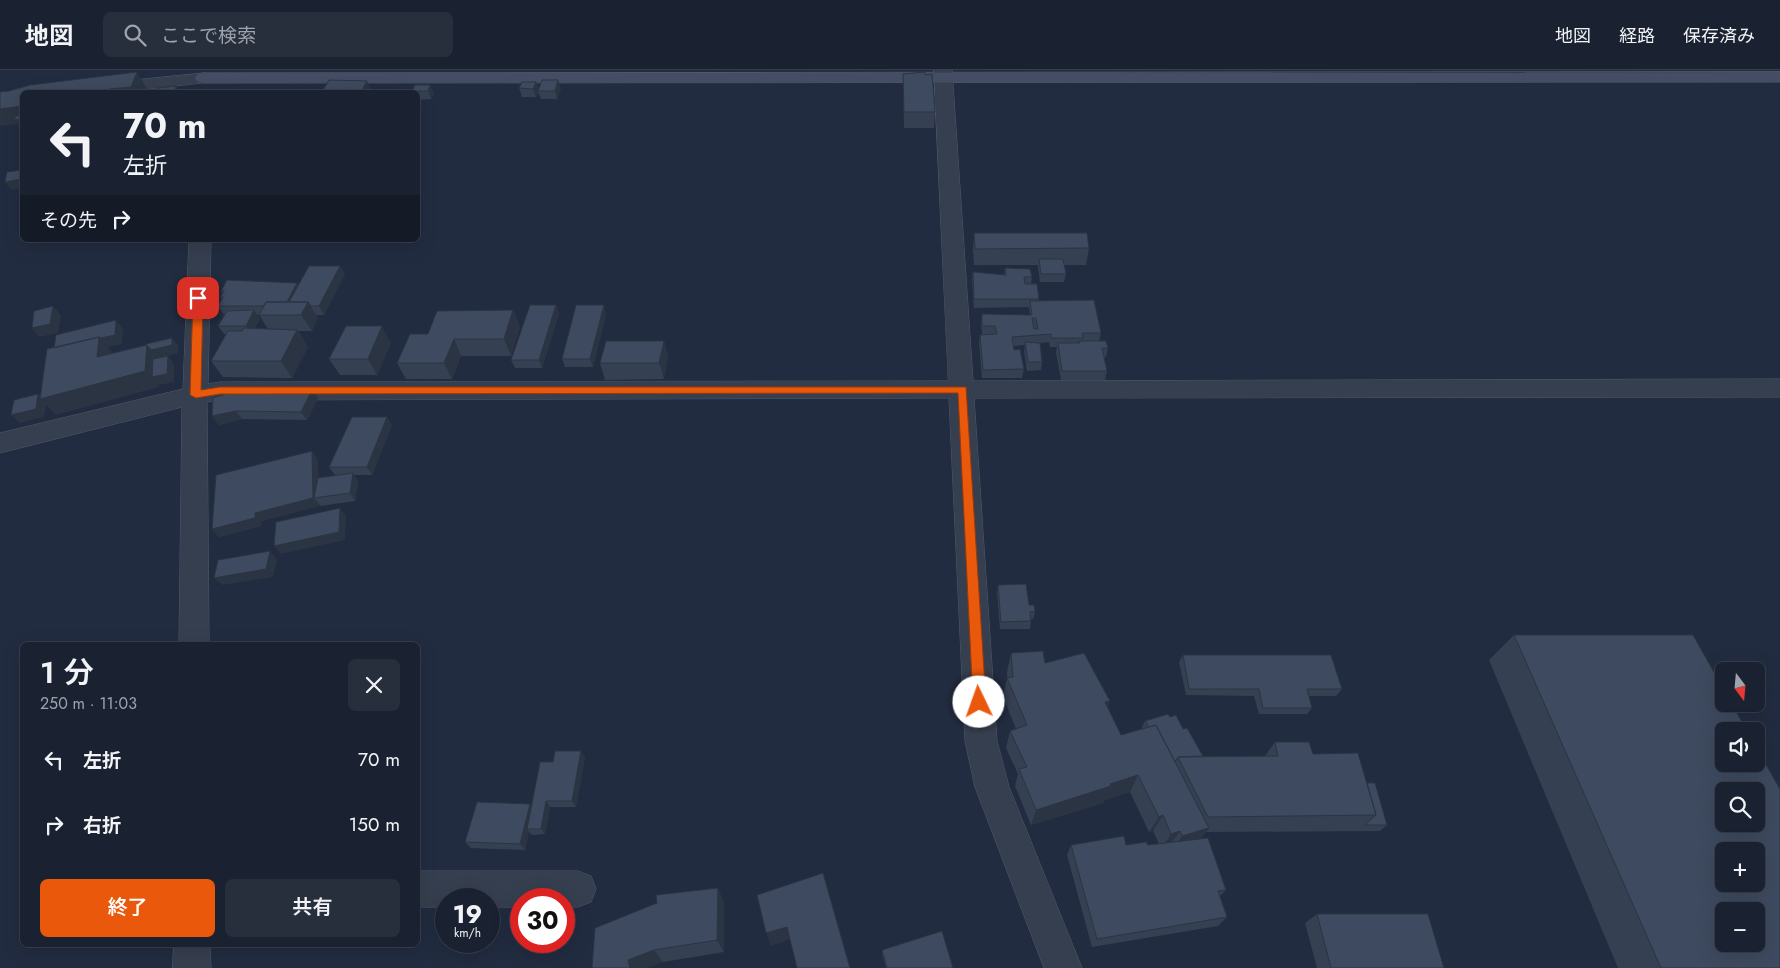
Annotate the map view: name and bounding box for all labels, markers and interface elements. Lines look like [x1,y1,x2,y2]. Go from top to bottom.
search box [103,12,453,57]
text: 地図 [25,18,73,53]
icon: search [121,21,149,49]
text: ここで検索 [161,22,256,49]
text: 地図 [1555,23,1591,49]
text: 経路 [1619,23,1655,49]
text: 保存済み [1683,23,1755,49]
text: 70 m [123,101,206,151]
icon: left [40,110,105,175]
text: 左折 [123,149,167,181]
icon: right [107,205,135,233]
text: その先 [40,207,97,234]
pin [177,277,219,319]
icon: arrive [184,284,212,312]
text: 1 分 [40,651,94,694]
button: close [348,659,400,711]
north arrow [1715,662,1765,712]
map controls [1715,662,1765,952]
position arrow [952,675,1004,727]
text: 250 m · 11:03 [40,692,137,715]
button: sound [1715,722,1765,772]
icon: left [40,746,68,774]
text: 70 m [358,746,400,773]
text: 左折 [83,747,121,774]
button: search [1715,782,1765,832]
icon: right [40,811,68,839]
text: 150 m [349,811,400,838]
text: 右折 [83,812,121,839]
button: + [1715,842,1765,892]
button: 終了 [40,879,215,937]
button: 共有 [225,879,400,937]
speed limit sign: 30 [510,888,575,953]
text: 19 [453,896,482,932]
button: − [1715,902,1765,952]
text: km/h [454,924,481,942]

